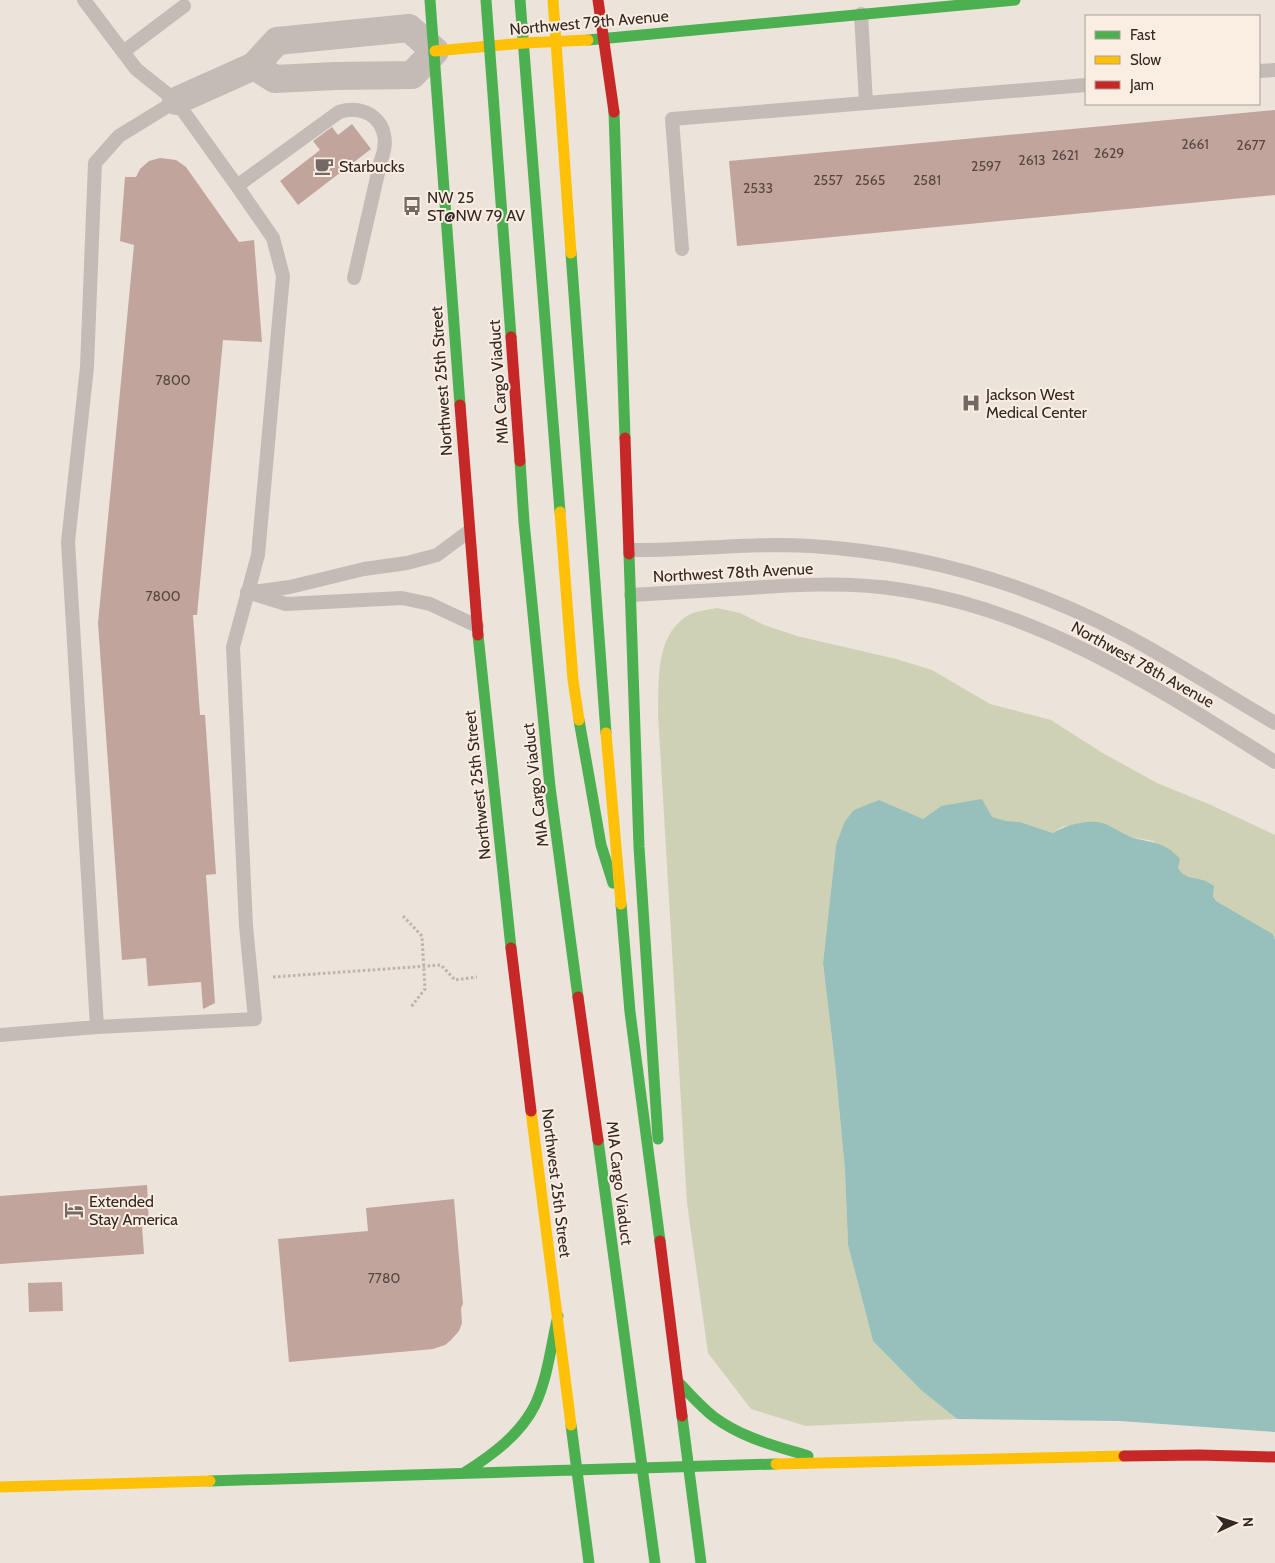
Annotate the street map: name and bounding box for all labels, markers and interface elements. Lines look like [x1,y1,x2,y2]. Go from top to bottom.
street label: Northwest 79th Avenue [509,6,669,39]
legend [1085,15,1260,105]
text: Fast [1130,26,1155,44]
text: Slow [1130,51,1161,69]
text: Jam [1129,76,1154,94]
house number: 2661 [1181,135,1209,153]
house number: 2677 [1236,136,1266,154]
house number: 2629 [1094,144,1124,162]
house number: 2621 [1051,146,1079,164]
house number: 2613 [1018,151,1046,169]
cafe icon: Starbucks [313,155,335,177]
place label: Starbucks [339,157,405,176]
house number: 2597 [971,157,1001,175]
house number: 2557 [813,171,843,189]
house number: 2565 [855,171,885,189]
house number: 2581 [913,171,941,189]
house number: 2533 [743,179,773,197]
place label: NW 25 ST@NW 79 AV [427,188,525,225]
bus stop icon: NW 25 ST@NW 79 AV [401,195,423,217]
street label: Northwest 25th Street [427,305,456,456]
street label: MIA Cargo Viaduct [485,318,512,445]
house number: 7800 [155,371,191,389]
place label: Jackson West Medical Center [985,385,1088,422]
hospital icon: Jackson West Medical Center [960,392,982,414]
street label: Northwest 78th Avenue [652,559,814,586]
house number: 7800 [145,587,181,605]
street label: Northwest 78th Avenue [1068,617,1217,712]
street label: Northwest 25th Street [460,709,495,861]
street label: MIA Cargo Viaduct [518,721,553,848]
street label: Northwest 25th Street [538,1107,575,1259]
street label: MIA Cargo Viaduct [602,1120,637,1247]
place label: Extended Stay America [89,1192,178,1229]
hotel icon: Extended Stay America [63,1199,85,1221]
house number: 7780 [368,1269,400,1287]
north arrow [1210,1498,1260,1548]
text: N [1239,1517,1257,1528]

